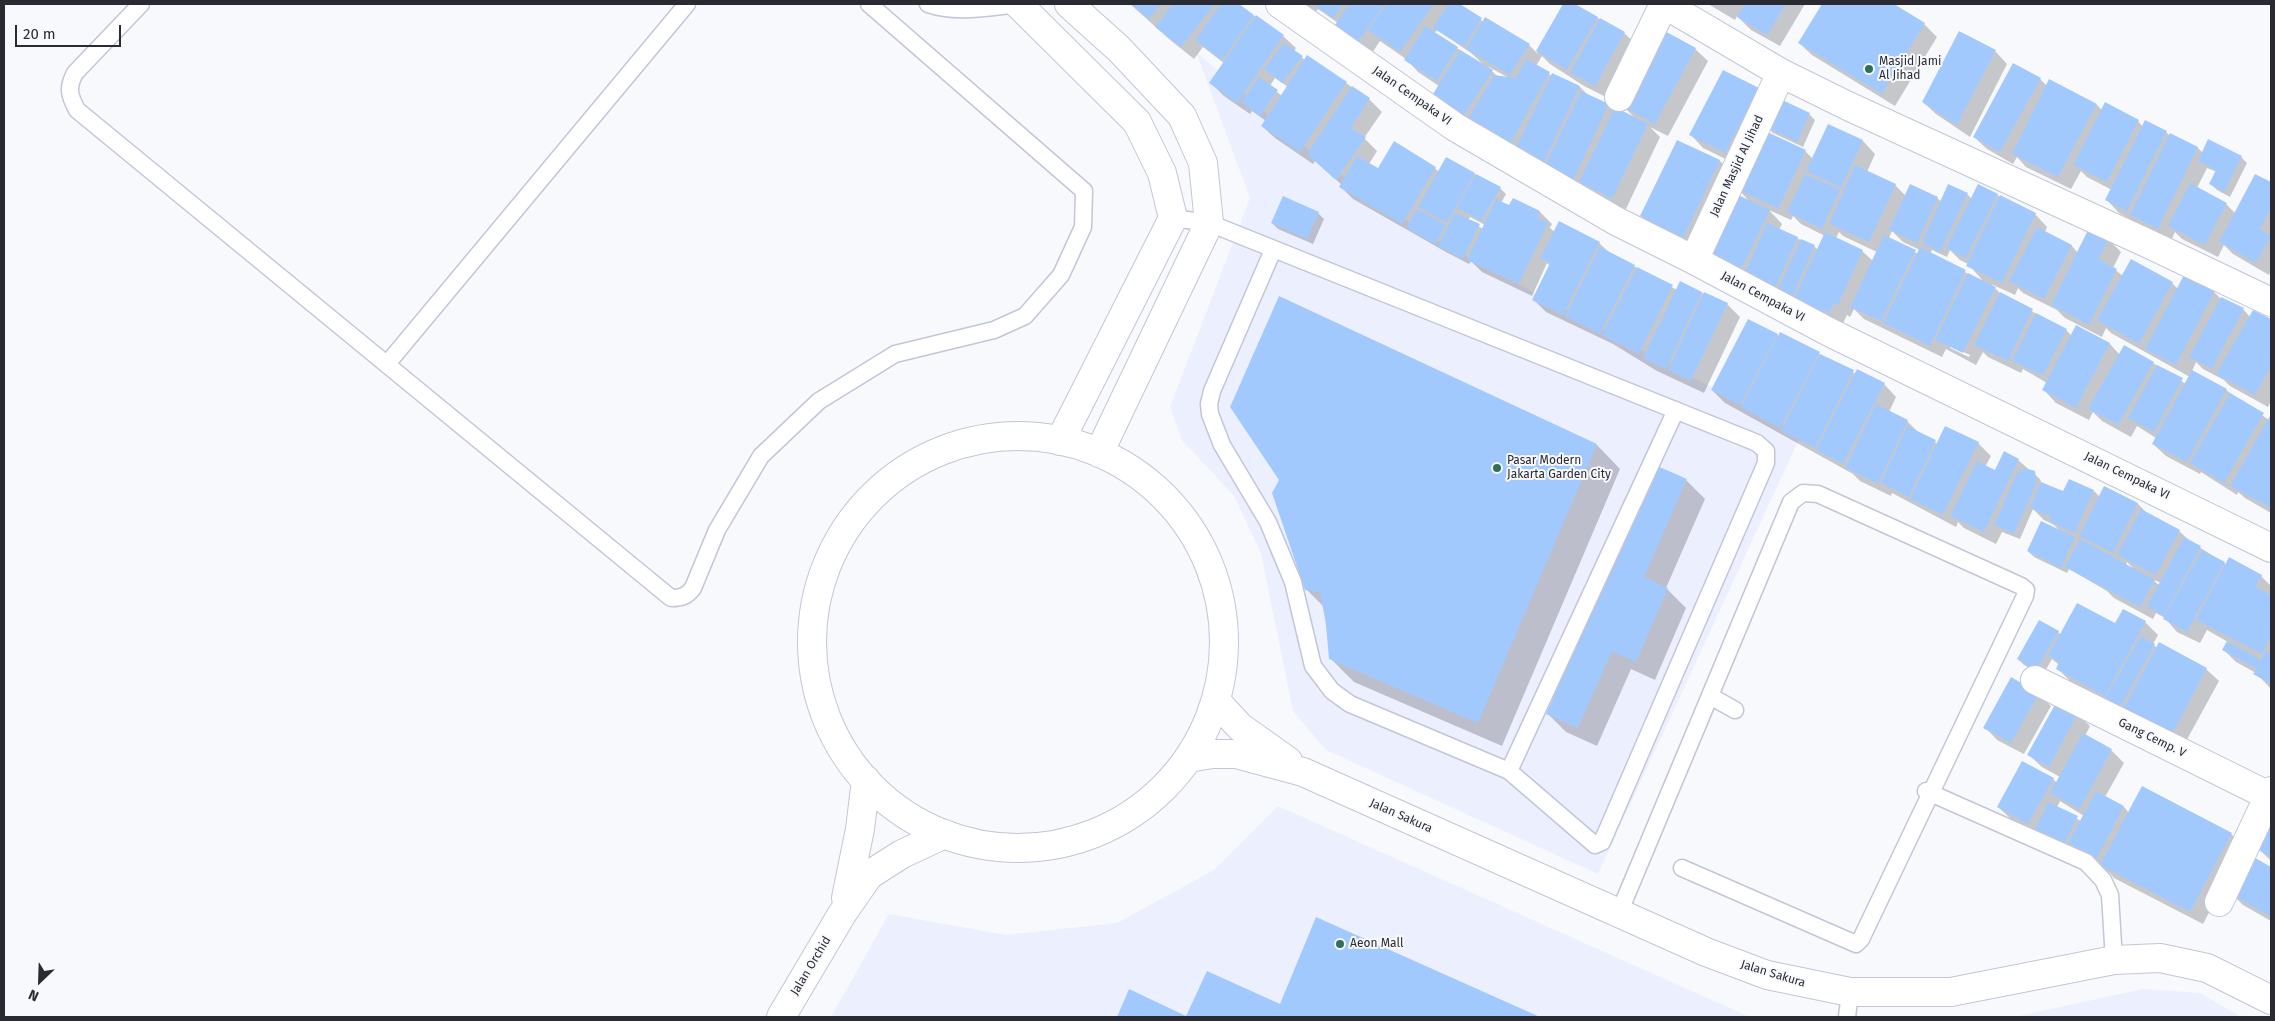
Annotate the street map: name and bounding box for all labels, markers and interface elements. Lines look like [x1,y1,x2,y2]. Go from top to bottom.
scale bar [18,15,124,47]
text: 20 m [23,25,56,43]
place label: Masjid Jami Al Jihad [1879,55,1941,83]
street label: Jalan Cempaka VI [1370,63,1454,129]
marker: Masjid Jami Al Jihad [1863,63,1875,75]
street label: Jalan Masjid Al Jihad [1707,113,1767,219]
street label: Jalan Cempaka VI [1719,269,1807,325]
street label: Jalan Cempaka VI [2082,449,2172,503]
place label: Pasar Modern Jakarta Garden City [1507,454,1611,482]
marker: Pasar Modern Jakarta Garden City [1491,462,1503,474]
street label: Gang Cemp. V [2116,715,2188,761]
street label: Jalan Sakura [1367,796,1435,836]
street label: Jalan Orchid [788,934,834,998]
place label: Aeon Mall [1350,937,1403,951]
marker: Aeon Mall [1334,938,1346,950]
north arrow [15,956,65,1006]
street label: Jalan Sakura [1739,957,1807,991]
text: N [26,986,41,1005]

